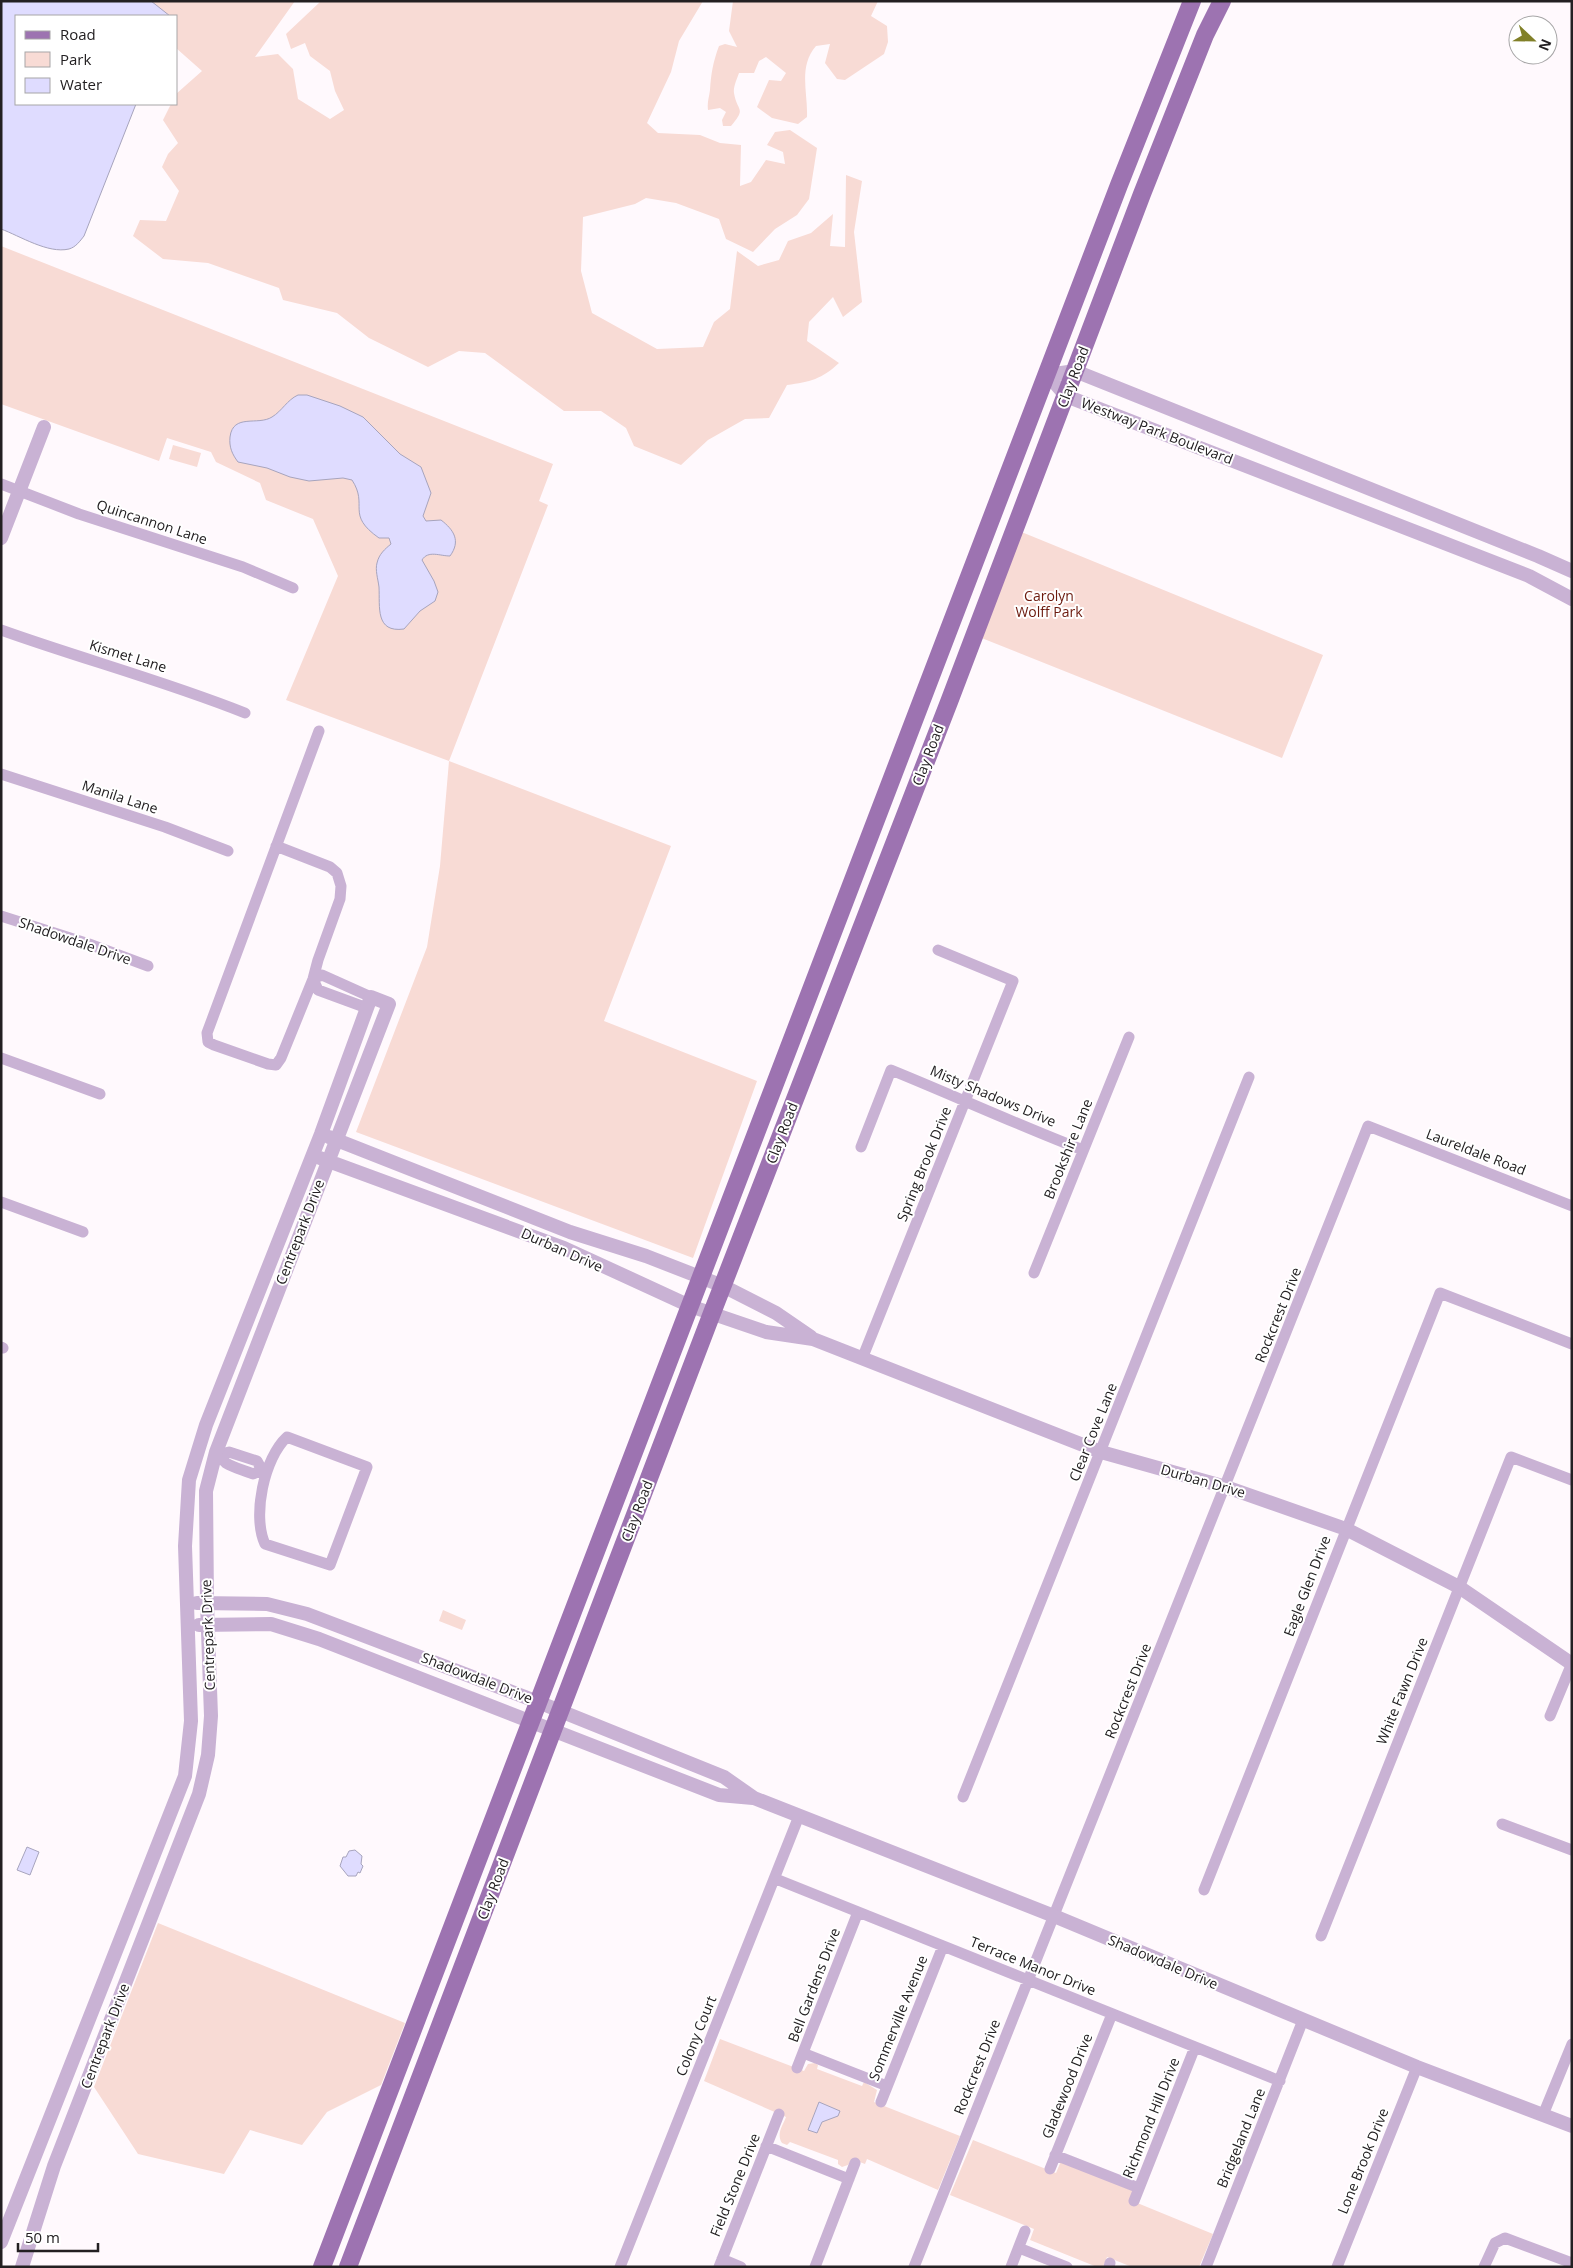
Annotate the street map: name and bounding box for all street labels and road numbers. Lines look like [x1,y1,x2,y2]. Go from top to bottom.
street label: Clay Road [1052,343,1093,410]
street label: Westway Park Boulevard [1079,393,1236,468]
street label: Quincannon Lane [94,495,210,548]
street label: Kismet Lane [87,635,169,676]
street label: Clay Road [907,721,948,788]
street label: Manila Lane [80,775,161,818]
street label: Shadowdale Drive [17,912,134,969]
street label: Misty Shadows Drive [927,1060,1059,1131]
street label: Brookshire Lane [1039,1096,1096,1202]
street label: Clay Road [761,1099,802,1166]
street label: Spring Brook Drive [892,1103,955,1224]
street label: Laureldale Road [1423,1124,1529,1179]
street label: Centrepark Drive [271,1176,328,1287]
street label: Durban Drive [518,1223,606,1276]
street label: Rockcrest Drive [1250,1264,1305,1365]
street label: Clear Cove Lane [1064,1380,1121,1484]
street label: Durban Drive [1159,1459,1248,1502]
street label: Clay Road [616,1477,657,1544]
street label: Eagle Glen Drive [1279,1533,1334,1639]
street label: Centrepark Drive [196,1579,219,1691]
street label: White Fawn Drive [1371,1634,1432,1747]
street label: Rockcrest Drive [1100,1640,1155,1741]
street label: Shadowdale Drive [419,1648,536,1708]
street label: Clay Road [472,1855,513,1922]
street label: Bell Gardens Drive [783,1925,844,2045]
street label: Shadowdale Drive [1105,1930,1221,1993]
street label: Terrace Manor Drive [967,1932,1099,1999]
street label: Sommerville Avenue [864,1952,931,2083]
street label: Centrepark Drive [76,1980,133,2091]
street label: Colony Court [671,1993,720,2079]
street label: Rockcrest Drive [949,2016,1004,2117]
street label: Gladewood Drive [1037,2030,1096,2141]
street label: Richmond Hill Drive [1118,2055,1183,2181]
street label: Bridgeland Lane [1212,2085,1269,2190]
street label: Lone Brook Drive [1333,2105,1393,2217]
street label: Field Stone Drive [705,2130,764,2239]

